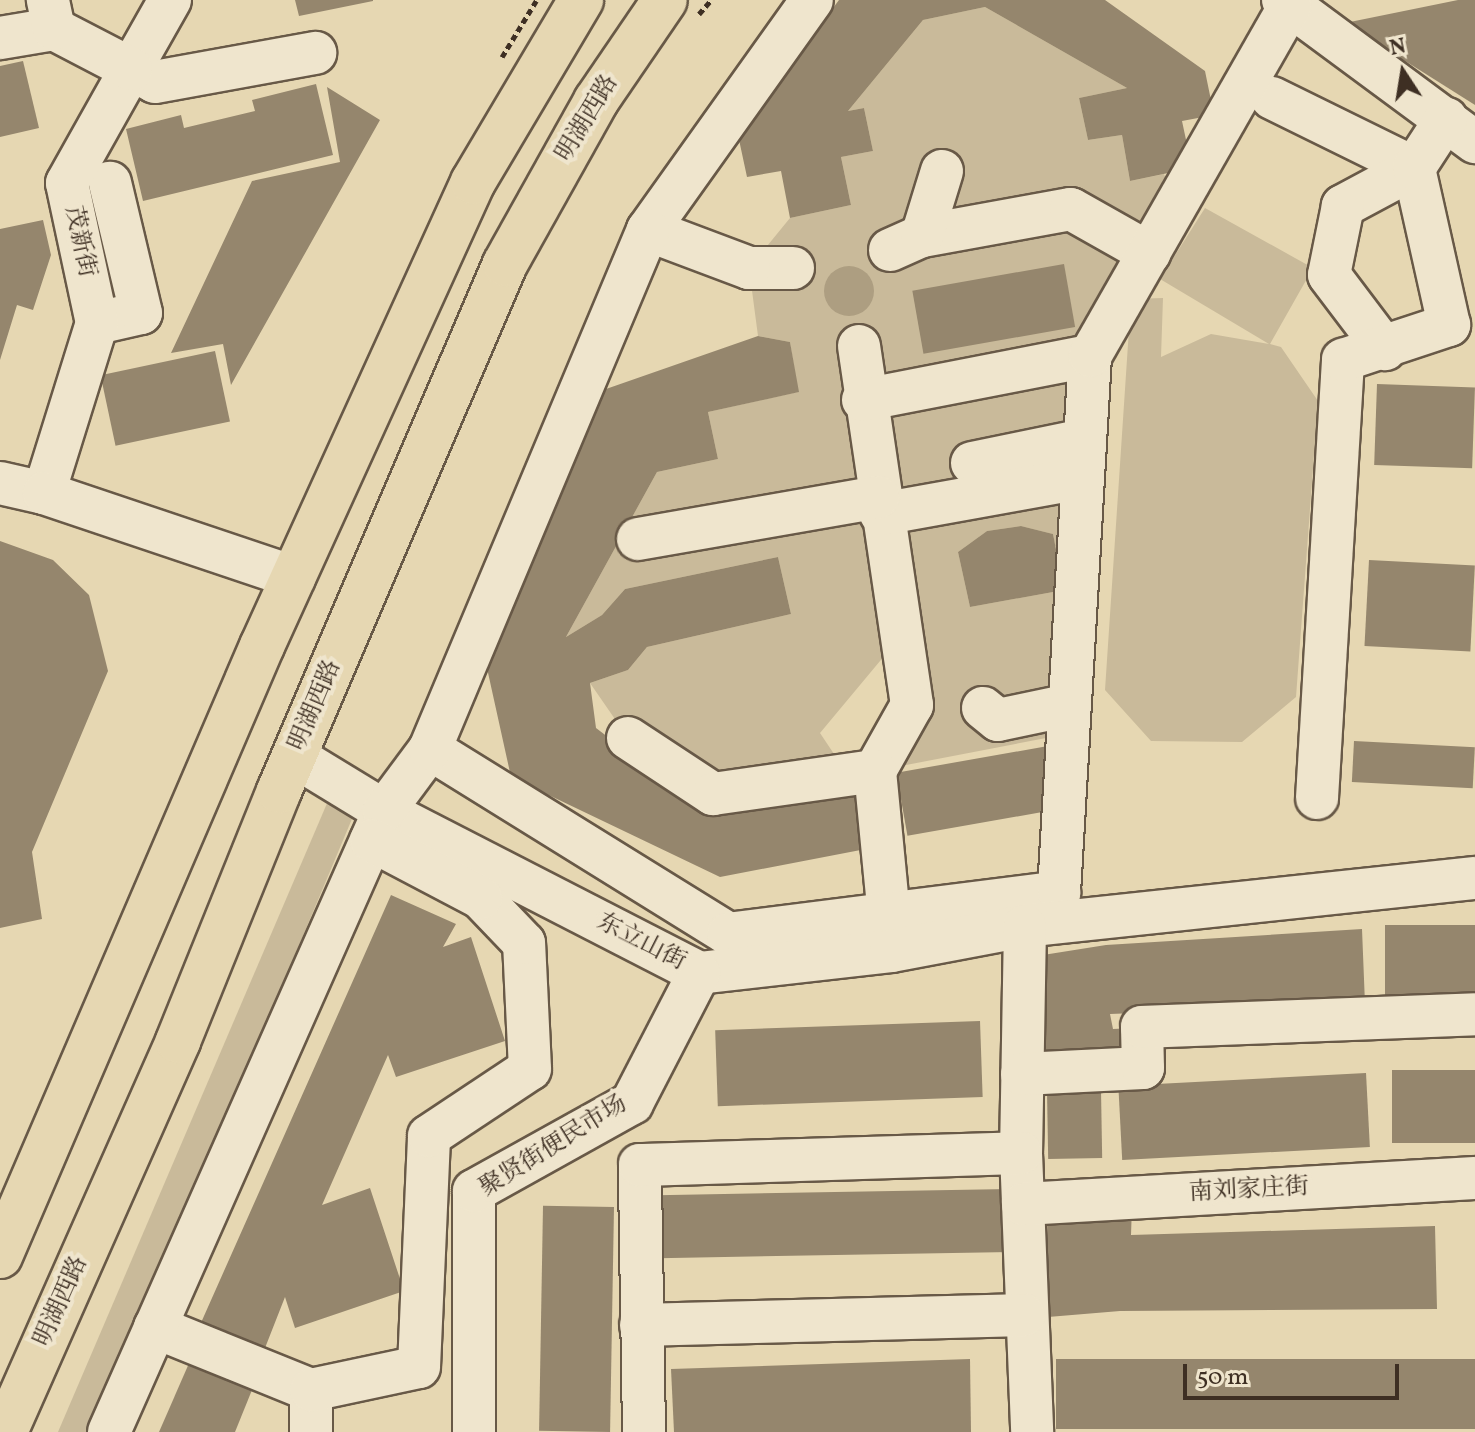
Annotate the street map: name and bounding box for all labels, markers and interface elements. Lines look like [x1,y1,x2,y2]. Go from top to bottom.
text: N [1387,31,1409,65]
north arrow [1363,32,1443,112]
street label: 明湖西路 [551,70,625,168]
street label: 茂新街 [57,204,101,280]
street label: 明湖西路 [284,656,348,756]
street label: 东立山街 [592,908,690,978]
street label: 聚贤街便民市场 [475,1090,633,1204]
street label: 南刘家庄街 [1188,1173,1310,1209]
street label: 明湖西路 [29,1252,95,1352]
scale bar [1187,1348,1403,1398]
text: 50 m [1197,1361,1249,1395]

